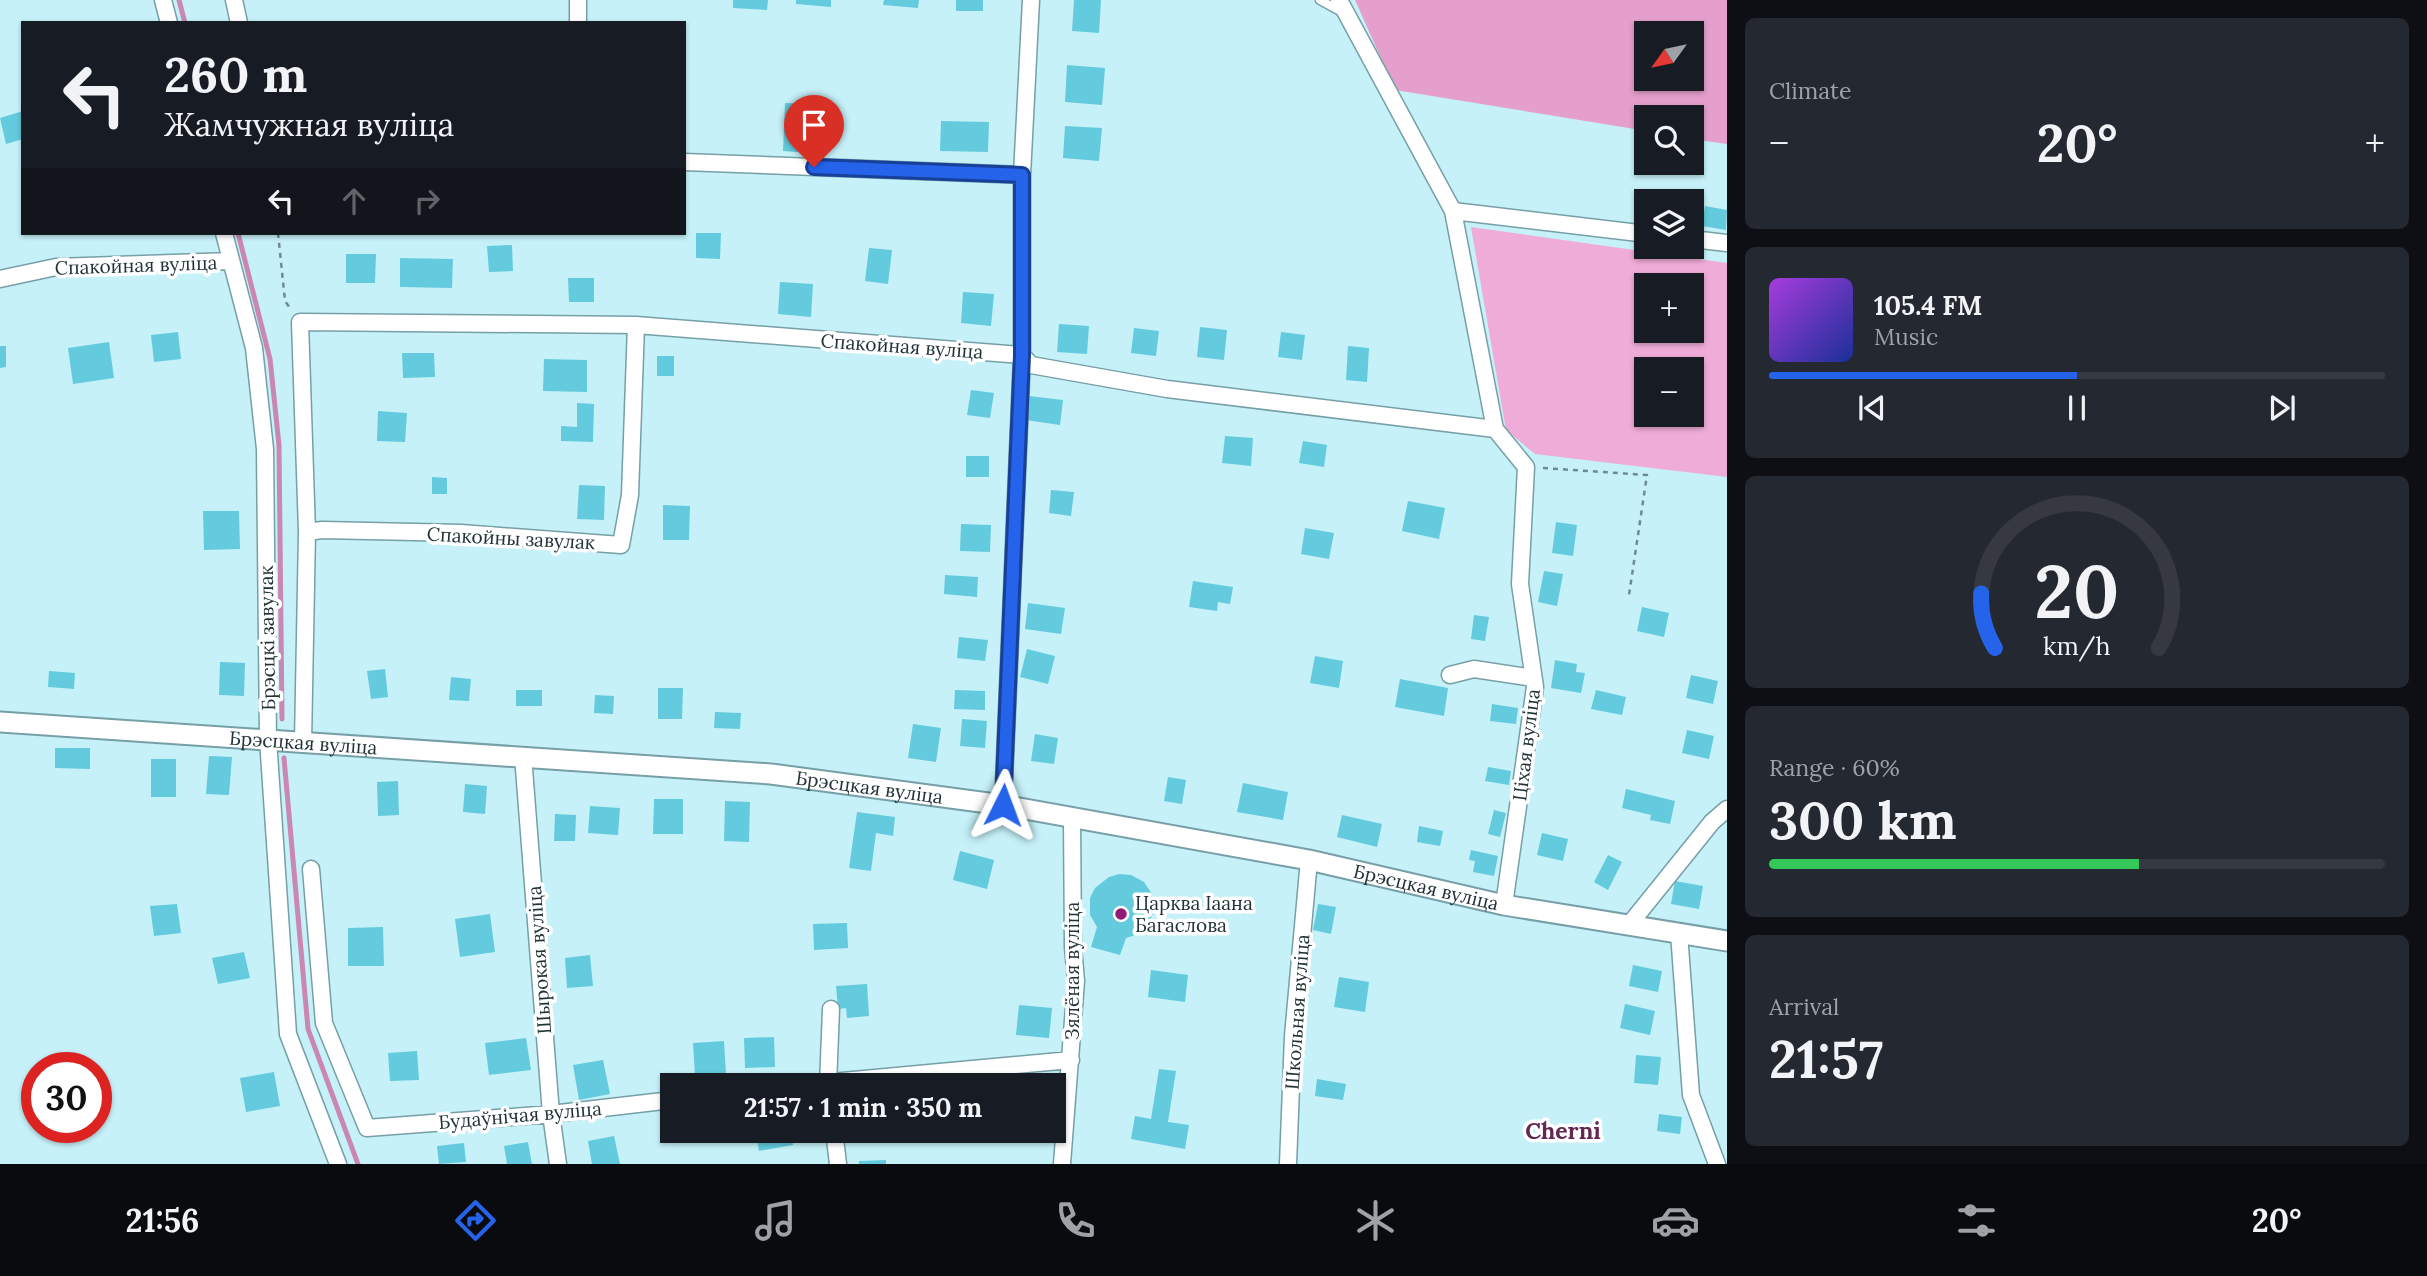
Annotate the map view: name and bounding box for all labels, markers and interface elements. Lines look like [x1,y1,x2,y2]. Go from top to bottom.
north arrow [1634,21,1704,91]
map controls [1634,21,1704,427]
text: 260 m [164,43,307,105]
icon: left [49,49,140,140]
text: Climate [1769,76,1851,105]
pin [784,95,844,167]
text: Жамчужная вуліца [164,104,454,145]
button: search [1634,105,1704,175]
icon: arrive [795,106,833,144]
text: 20° [2037,110,2117,176]
text: − [1769,119,1789,167]
text: + [2365,119,2385,167]
icon: left [262,182,300,220]
icon: ahead [335,182,373,220]
icon: right [408,182,446,220]
button: layers [1634,189,1704,259]
street label: Спакойная вуліца [54,250,218,280]
button: + [1634,273,1704,343]
text: 105.4 FM [1874,289,1982,322]
text: Music [1874,322,1938,351]
street label: Спакойная вуліца [820,328,984,364]
button: − [1634,357,1704,427]
icon: previous [1853,389,1891,427]
icon: pause [2058,389,2096,427]
icon: next [2263,389,2301,427]
street label: Спакойны завулак [426,522,597,554]
text: 20 [2034,545,2120,638]
street label: Брэсцкі завулак [254,564,280,711]
text: km/h [2043,630,2111,662]
street label: Ціхая вуліца [1507,687,1545,802]
street label: Брэсцкая вуліца [228,725,378,759]
text: Range · 60% [1769,753,1900,782]
street label: Брэсцкая вуліца [794,765,945,809]
position arrow [966,768,1040,842]
text: 300 km [1769,787,1957,853]
street label: Брэсцкая вуліца [1351,859,1501,915]
street label: Шырокая вуліца [522,885,556,1035]
place label: Царква Іаана Багаслова [1135,891,1253,937]
street label: Зялёная вуліца [1060,902,1084,1040]
marker: Царква Іаана Багаслова [1113,906,1129,922]
street label: Школьная вуліца [1280,933,1314,1091]
text: Arrival [1769,992,1839,1021]
text: 21:57 [1769,1026,1883,1092]
speed limit sign: 30 [21,1052,112,1143]
text: 21:57 · 1 min · 350 m [744,1091,982,1124]
street label: Будаўнічая вуліца [437,1096,603,1134]
district label: Cherni [1525,1116,1601,1145]
icon: directions [451,1196,500,1245]
icon: music [751,1196,800,1245]
icon: phone [1051,1196,1100,1245]
icon: climate [1351,1196,1400,1245]
icon: car [1651,1196,1700,1245]
icon: filters [1952,1196,2001,1245]
text: 21:56 [126,1200,199,1241]
text: 20° [2252,1200,2301,1241]

